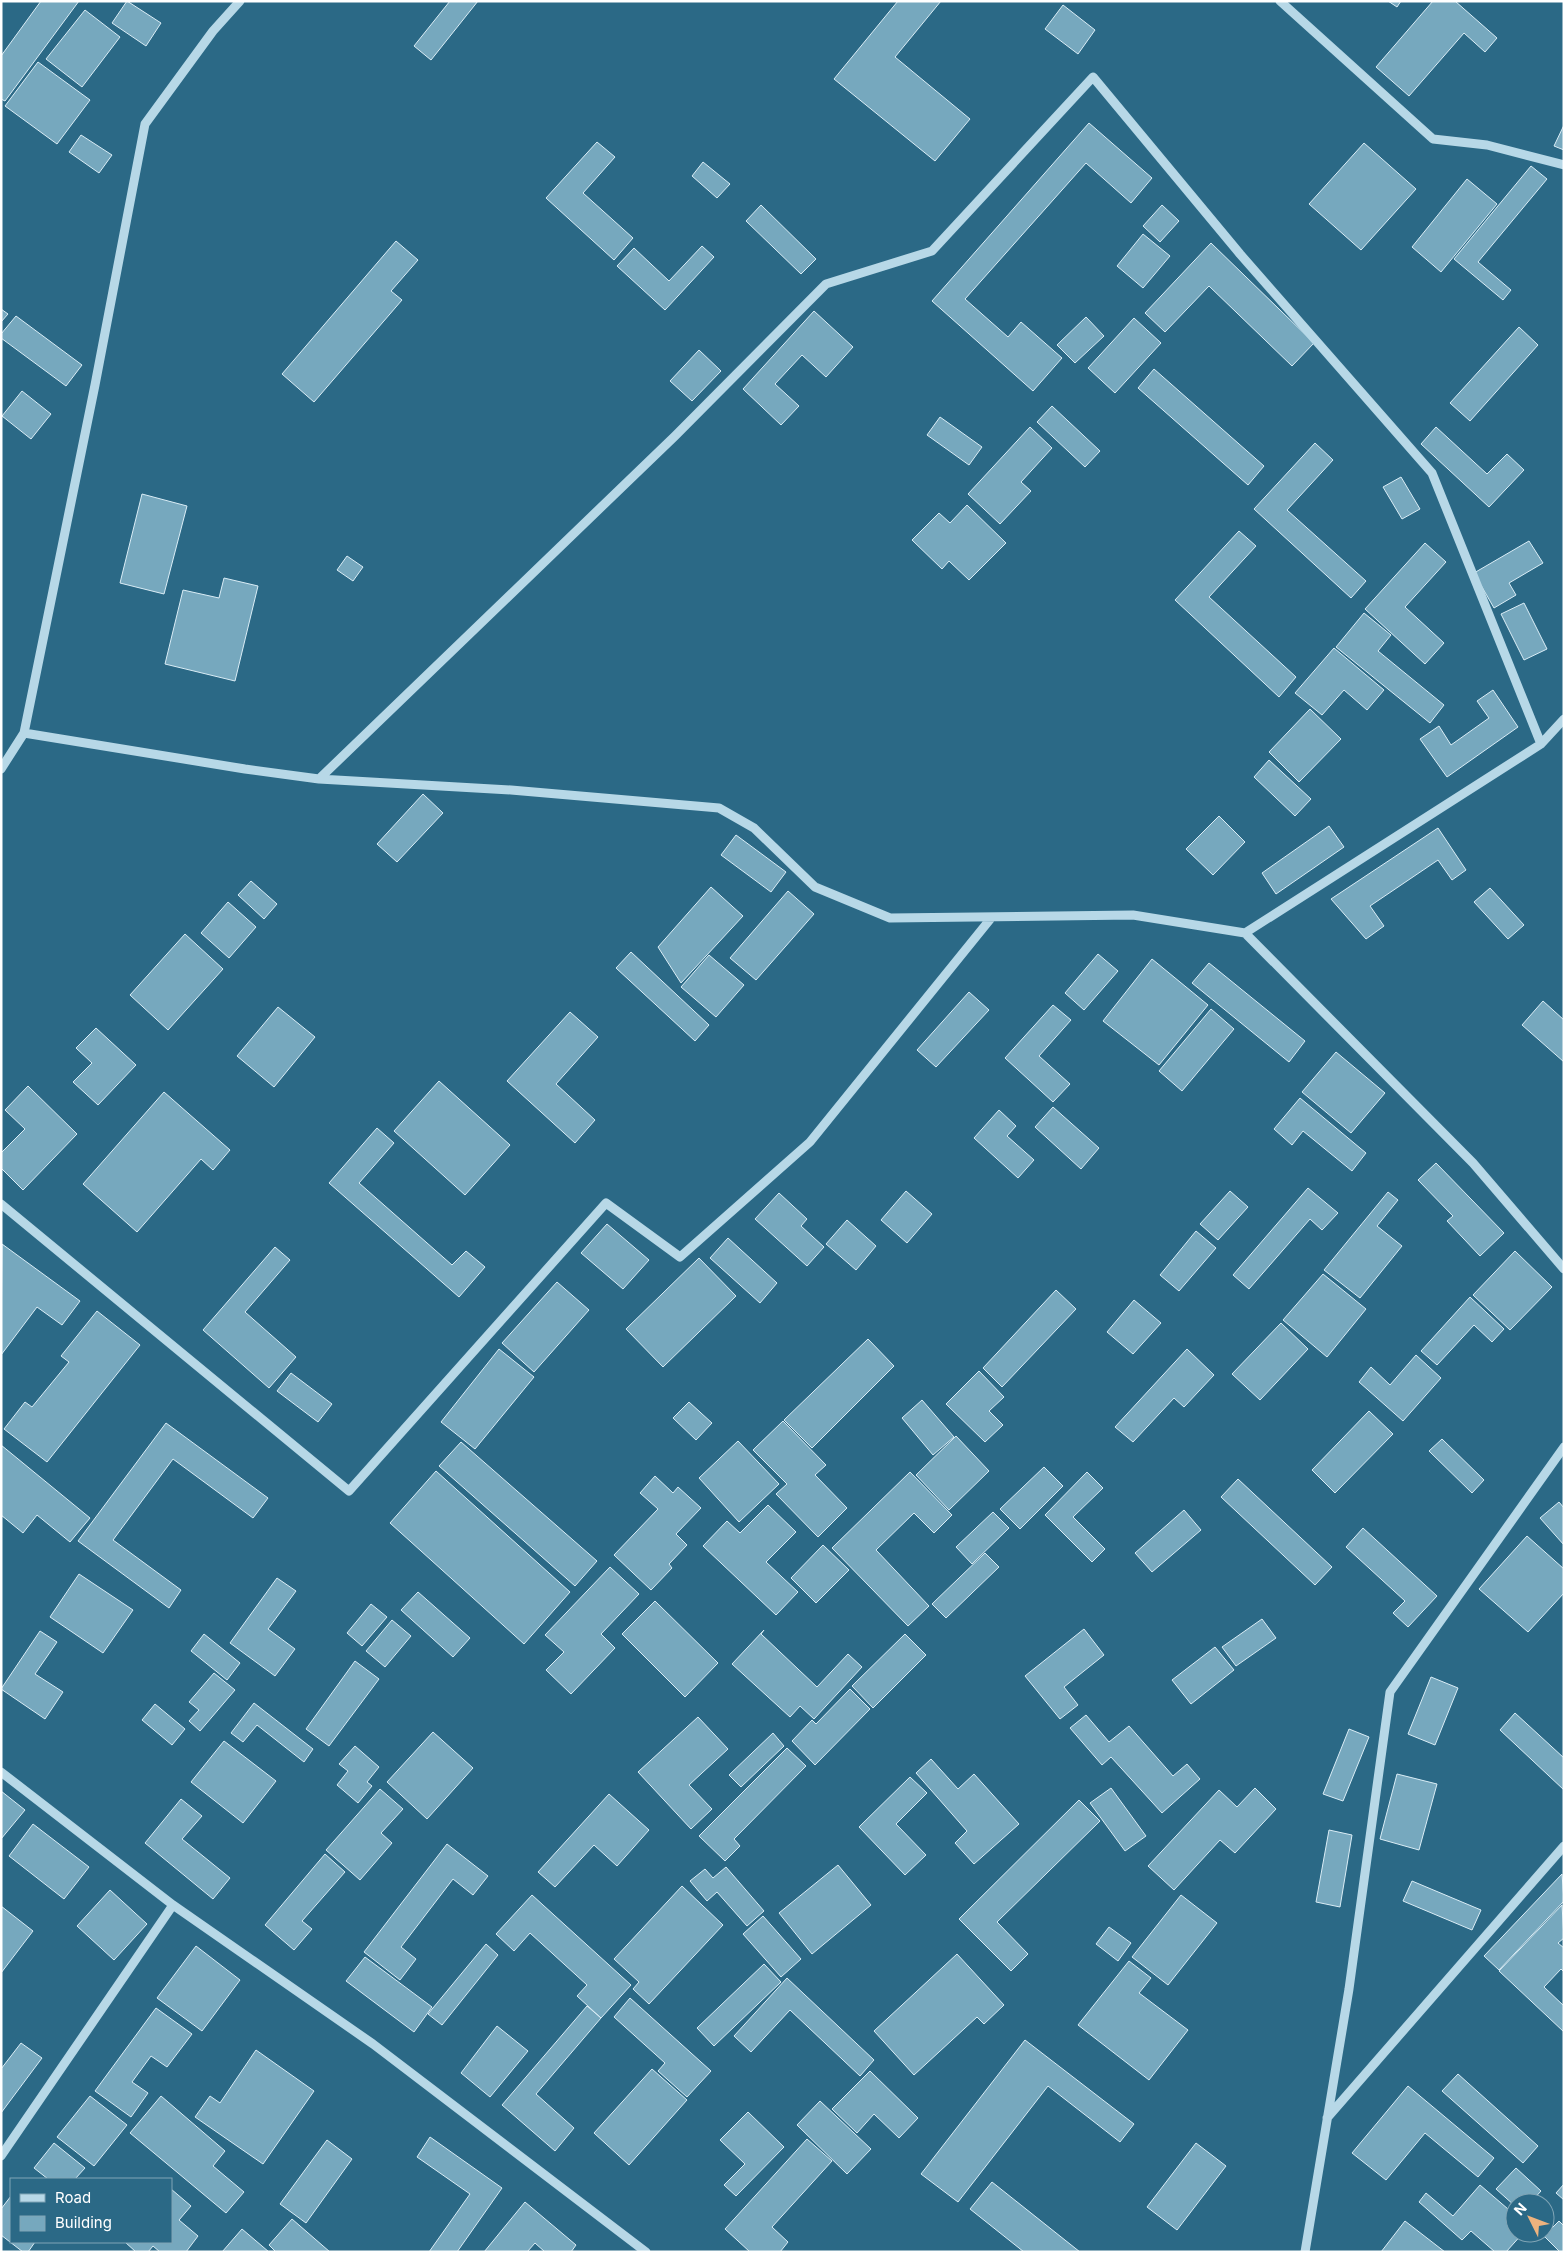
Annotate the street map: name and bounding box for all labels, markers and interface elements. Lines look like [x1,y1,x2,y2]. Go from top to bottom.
legend [10,2178,172,2243]
text: Road [55,2188,91,2207]
north arrow [1505,2193,1555,2243]
text: N [1510,2199,1530,2219]
text: Building [55,2213,112,2232]

